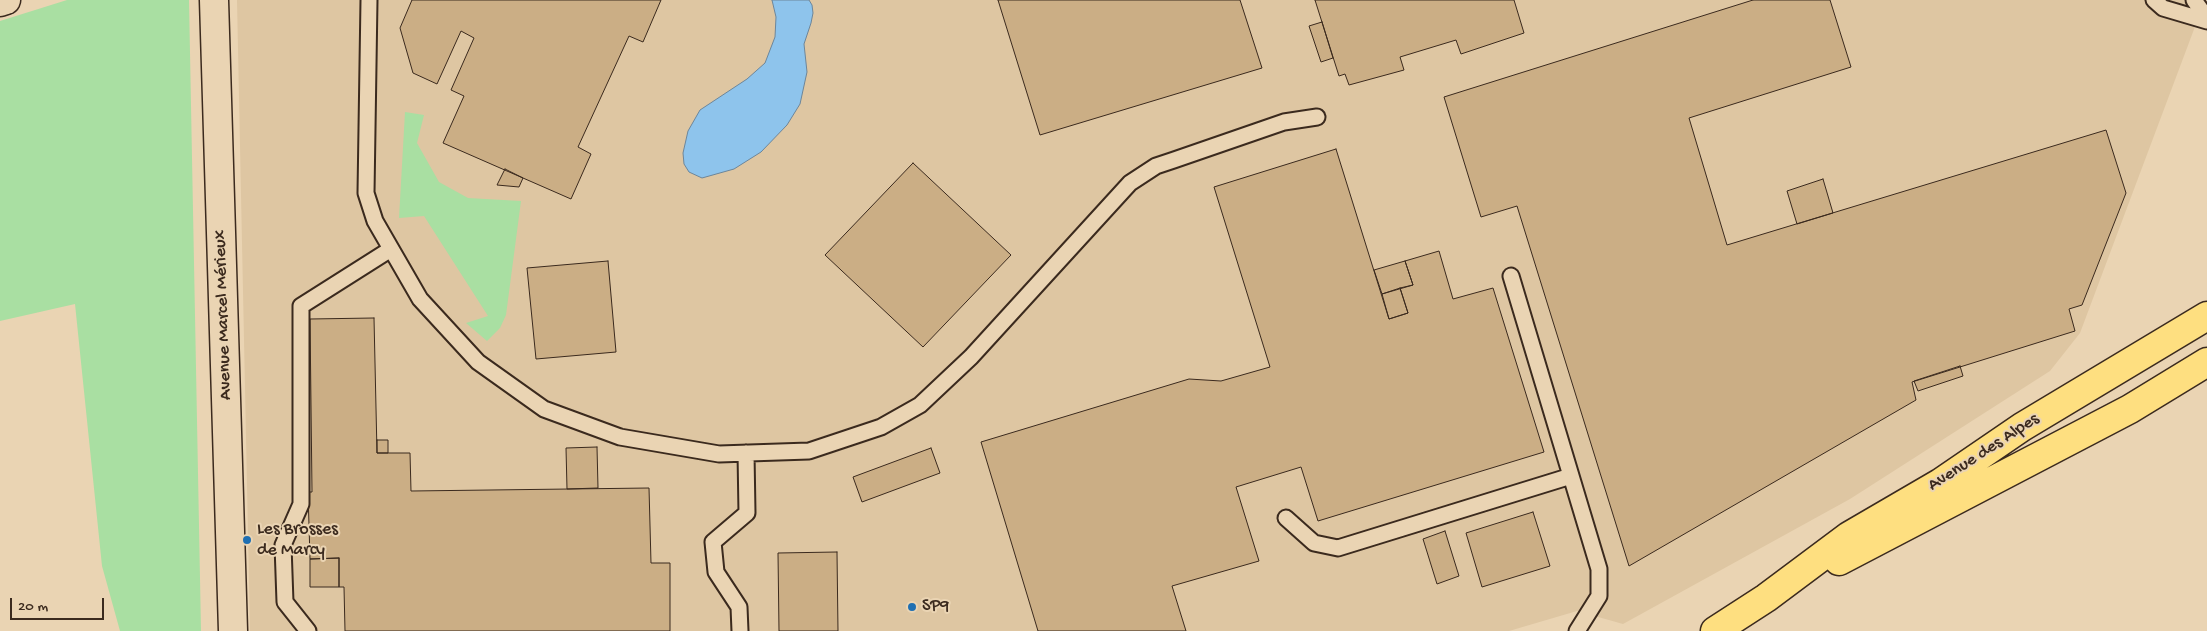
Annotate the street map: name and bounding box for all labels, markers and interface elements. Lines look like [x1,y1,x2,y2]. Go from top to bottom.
street label: Avenue Marcel Mérieux [210,230,238,400]
street label: Avenue des Alpes [1924,409,2044,497]
place label: Les Brosses de Marcy [257,519,338,562]
marker: Les Brosses de Marcy [241,534,253,546]
scale bar [12,588,106,620]
place label: SP9 [922,596,949,618]
text: 20 m [18,598,48,616]
marker: SP9 [906,601,918,613]

